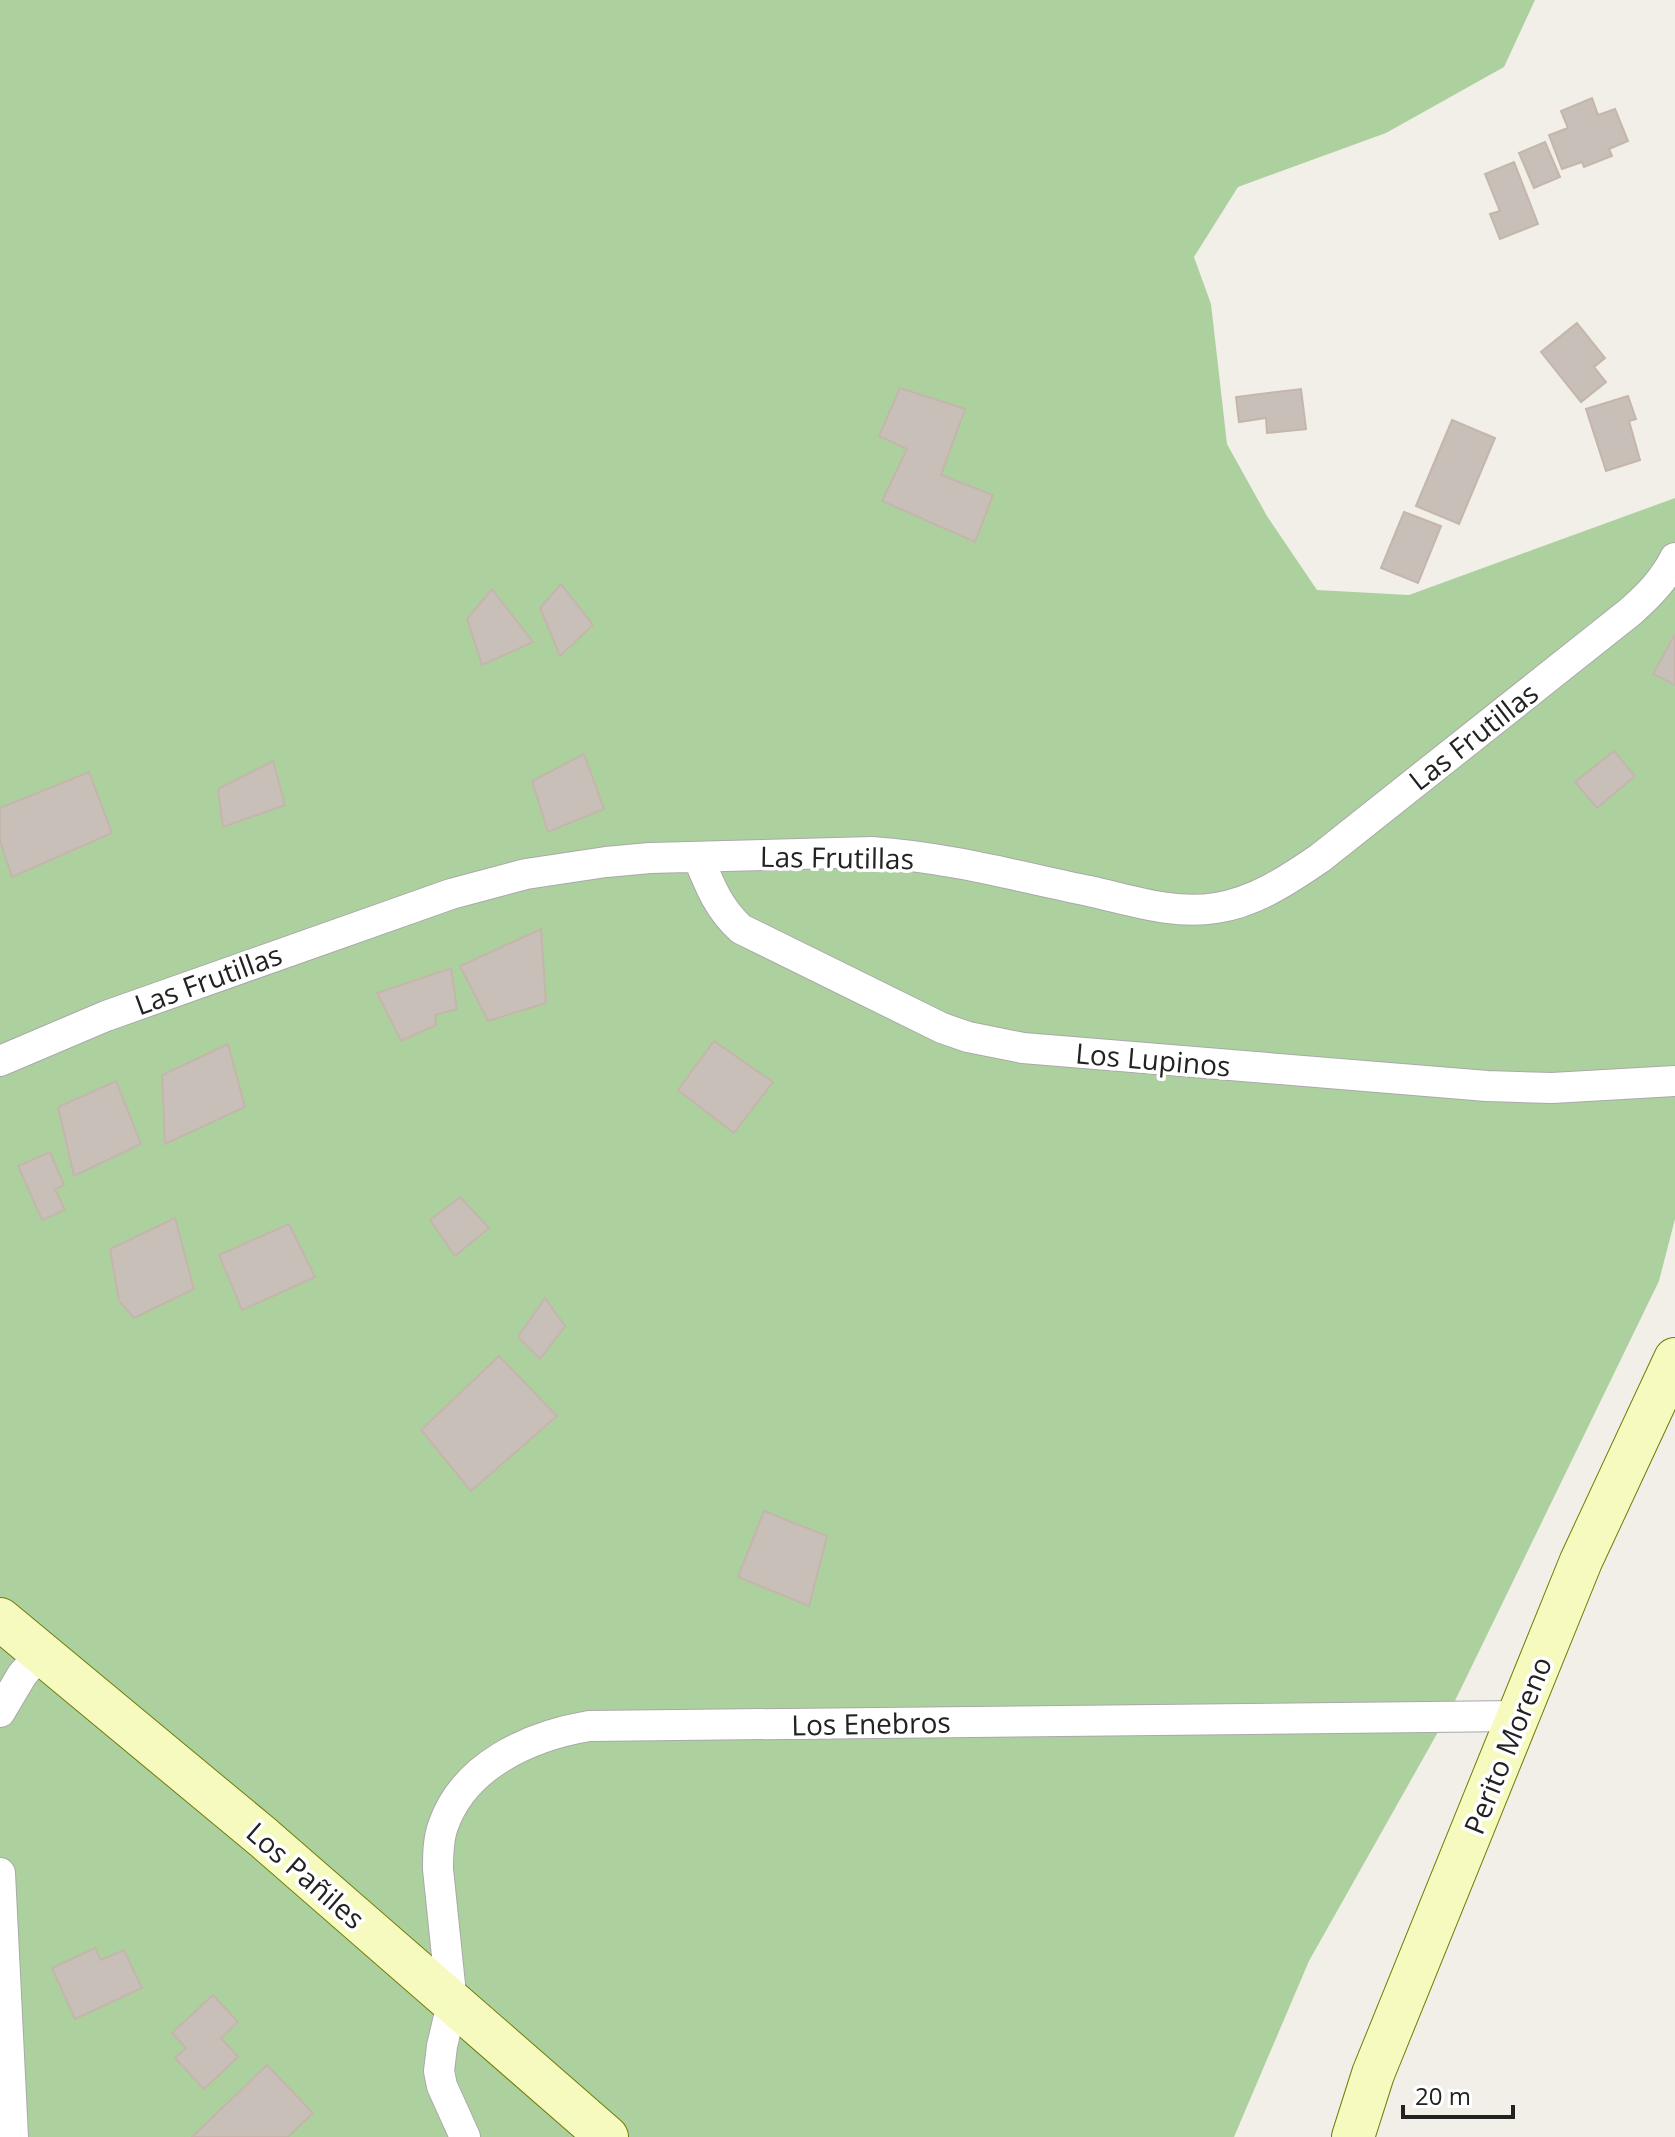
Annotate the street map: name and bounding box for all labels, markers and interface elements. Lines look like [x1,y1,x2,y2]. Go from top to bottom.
street label: Las Frutillas [1401,674,1545,798]
street label: Las Frutillas [760,837,914,877]
street label: Las Frutillas [129,935,287,1023]
street label: Los Lupinos [1074,1033,1232,1085]
street label: Perito Moreno [1454,1651,1560,1839]
street label: Los Enebros [791,1703,951,1743]
street label: Los Pañiles [239,1813,373,1937]
scale bar [1403,2069,1513,2119]
text: 20 m [1415,2079,1471,2112]

